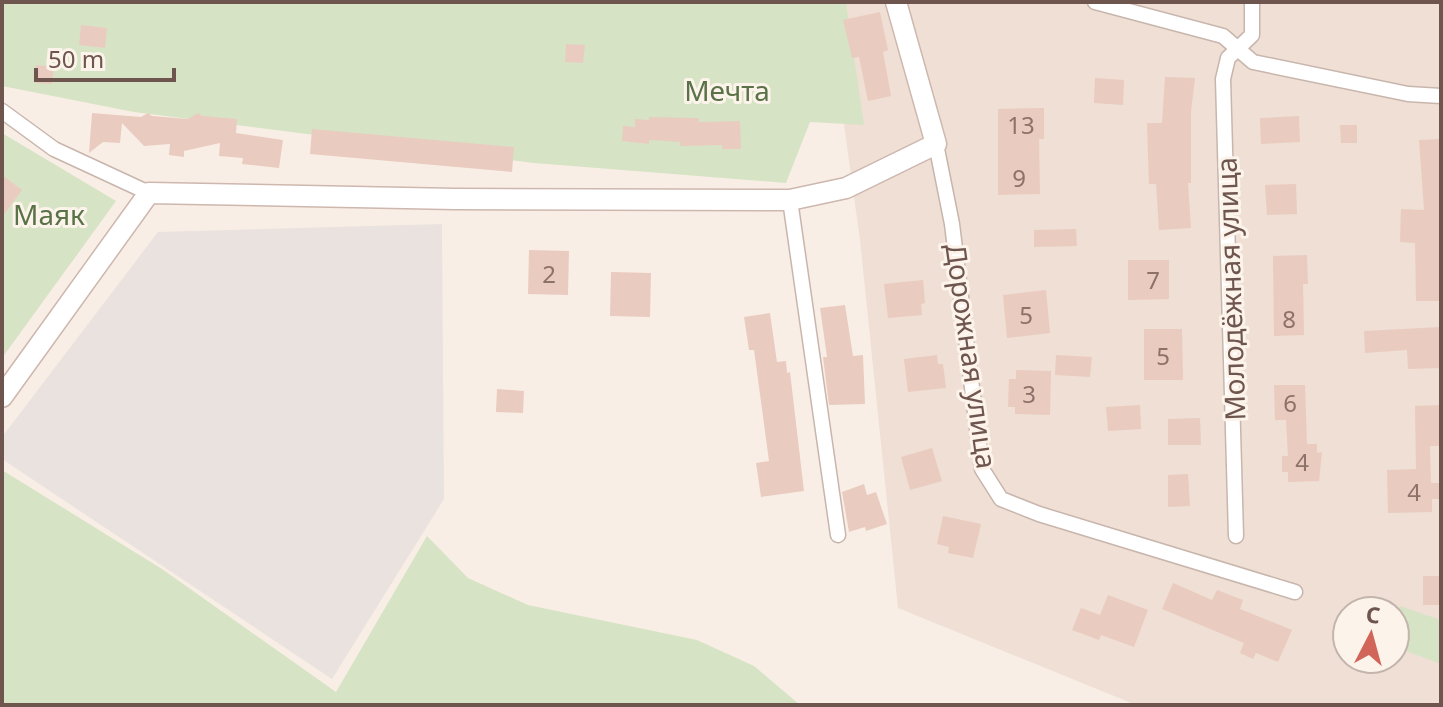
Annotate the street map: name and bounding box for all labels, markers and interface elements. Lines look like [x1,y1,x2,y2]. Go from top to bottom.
scale bar [36,32,174,82]
text: 50 m [48,42,104,75]
park label: Мечта [684,71,770,109]
house number: 13 [1007,108,1035,141]
street label: Молодёжная улица [1206,157,1254,421]
house number: 9 [1012,161,1026,194]
park label: Маяк [13,195,85,233]
street label: Дорожная улица [937,241,1007,471]
house number: 2 [542,257,556,290]
house number: 7 [1146,263,1160,296]
house number: 5 [1019,298,1033,331]
house number: 8 [1282,302,1296,335]
house number: 5 [1156,339,1170,372]
house number: 3 [1022,377,1036,410]
house number: 6 [1283,386,1297,419]
house number: 4 [1295,445,1309,478]
house number: 4 [1407,475,1421,508]
north arrow [1331,595,1411,675]
text: С [1365,598,1382,630]

